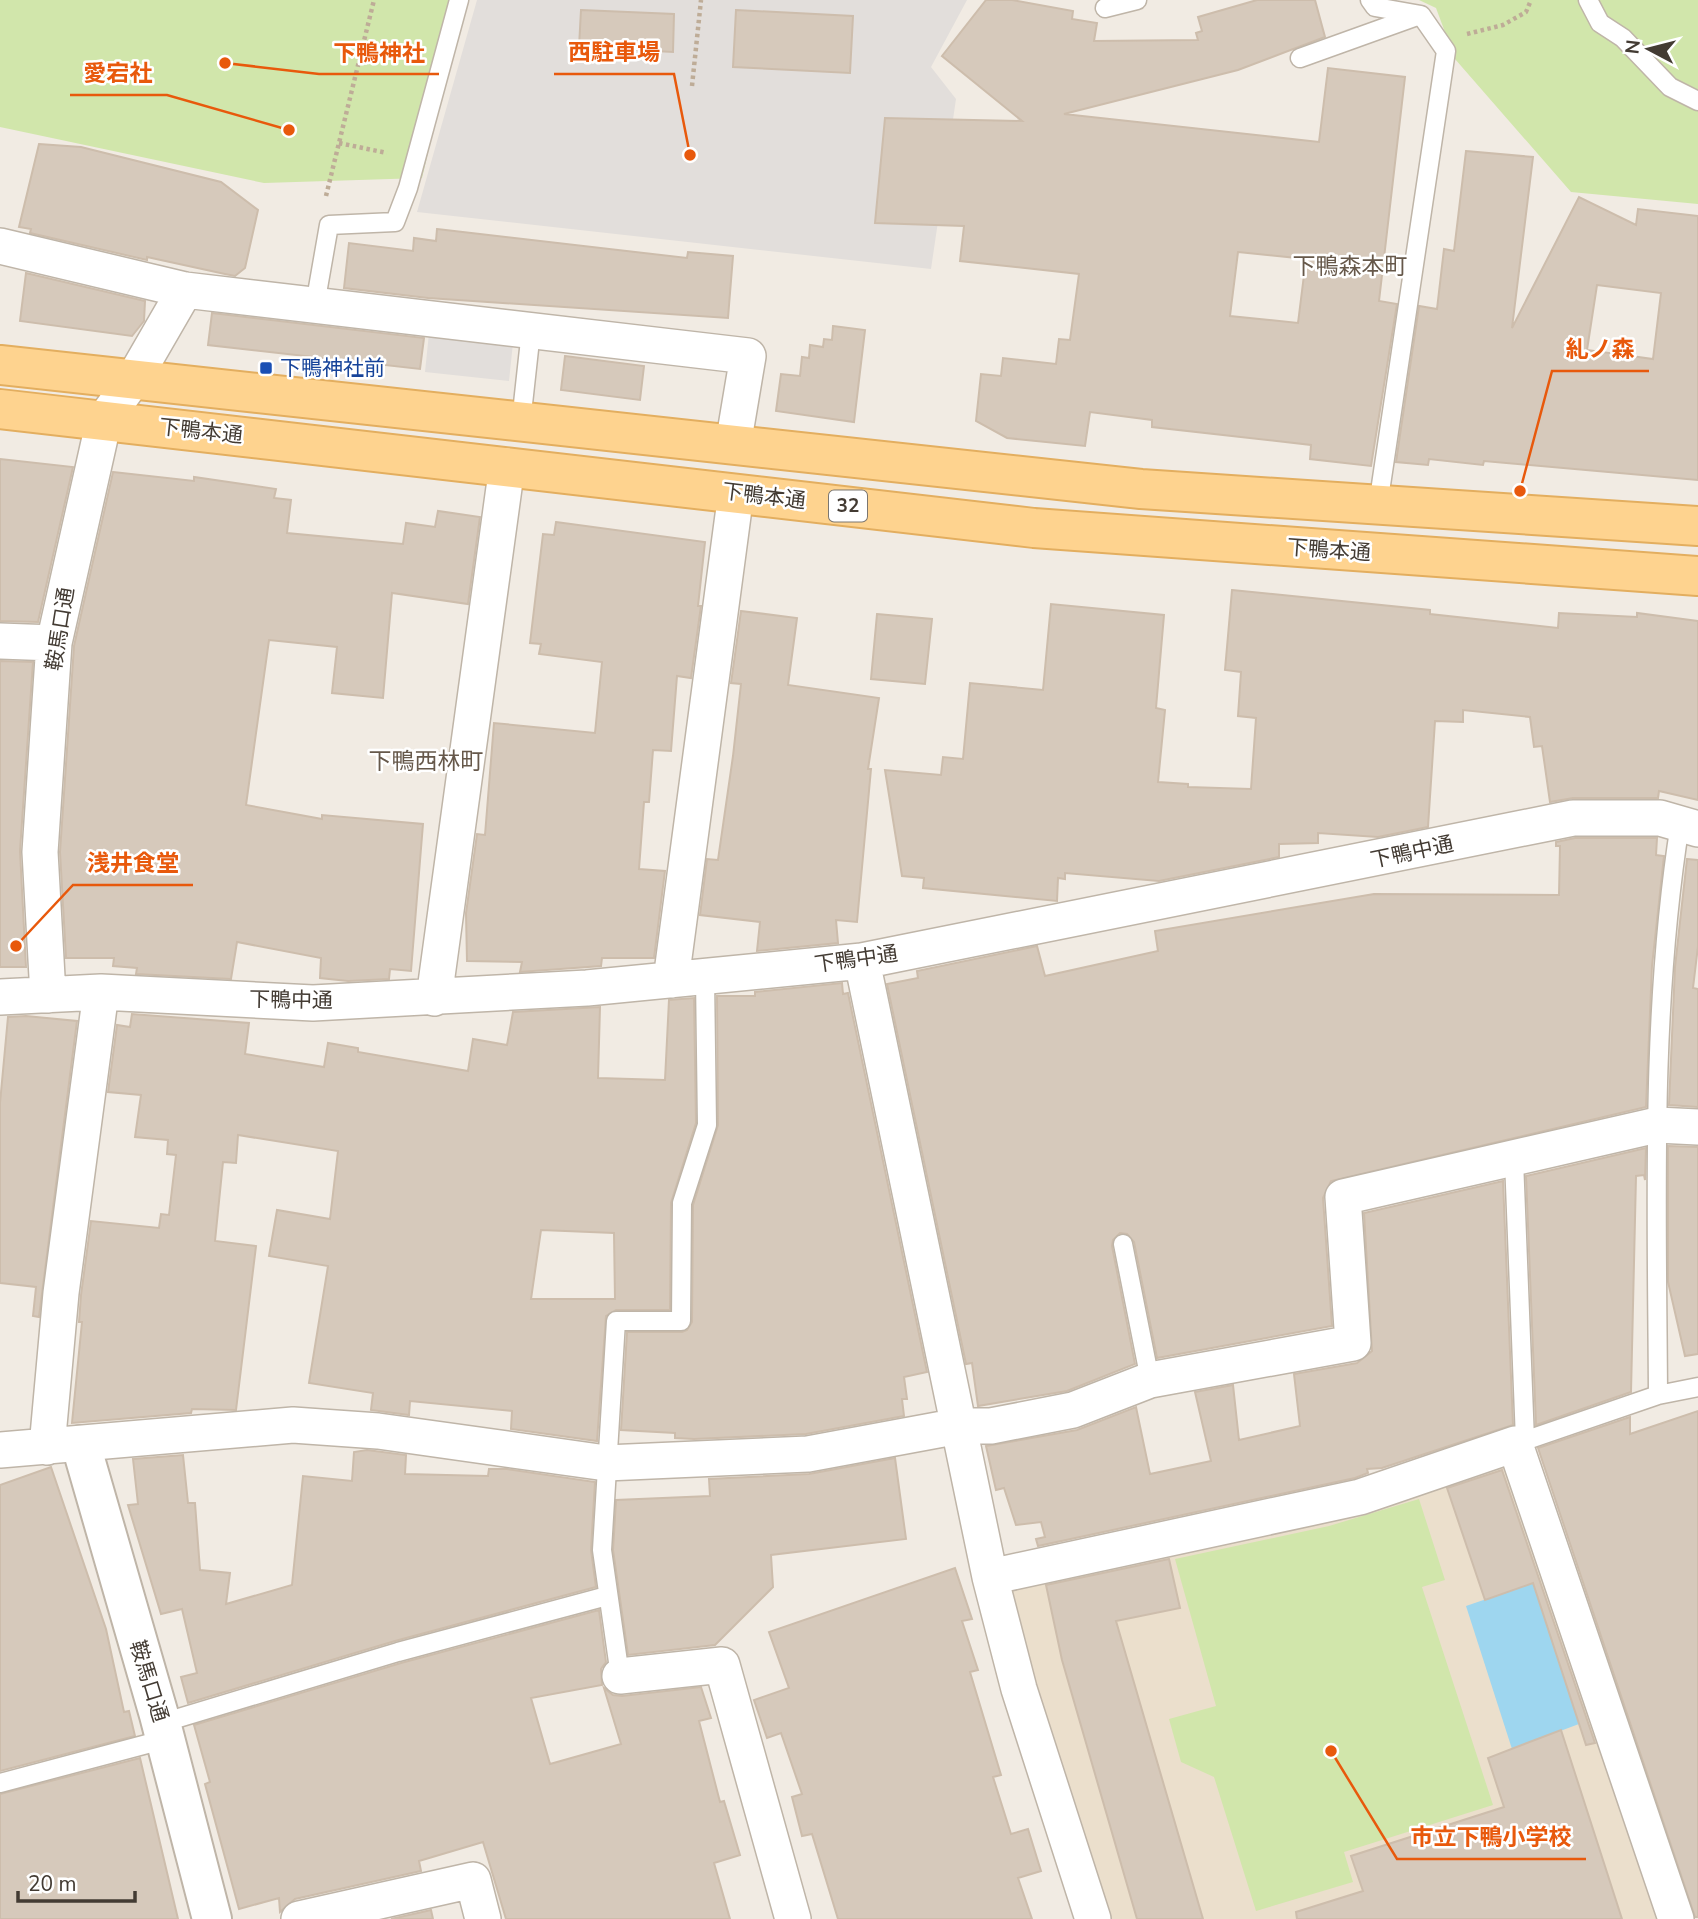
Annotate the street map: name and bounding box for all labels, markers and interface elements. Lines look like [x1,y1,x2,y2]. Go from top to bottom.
north arrow [1614,14,1684,84]
callout: 下鴨神社 [319,30,439,74]
callout: 西駐車場 [554,30,674,74]
text: 西駐車場 [568,37,660,68]
text: 下鴨神社 [333,38,425,69]
text: N [1619,38,1647,56]
callout: 愛宕社 [70,51,167,95]
text: 愛宕社 [84,58,153,89]
district label: 下鴨森本町 [1293,251,1408,282]
callout: 糺ノ森 [1552,327,1649,371]
text: 糺ノ森 [1566,334,1635,365]
place label: 下鴨神社前 [280,354,385,382]
marker: 下鴨神社前 [258,360,274,376]
street label: 下鴨本通 [158,413,244,449]
street label: 下鴨本通 [721,477,807,515]
road number: 32 [829,491,867,522]
street label: 下鴨本通 [1286,533,1372,567]
street label: 鞍馬口通 [40,585,80,673]
district label: 下鴨西林町 [369,746,484,777]
street label: 下鴨中通 [1368,830,1456,874]
callout: 浅井食堂 [73,841,193,885]
text: 浅井食堂 [87,848,179,879]
street label: 下鴨中通 [812,939,900,979]
street label: 下鴨中通 [249,985,333,1015]
street label: 鞍馬口通 [123,1637,175,1725]
callout: 市立下鴨小学校 [1397,1815,1586,1859]
text: 市立下鴨小学校 [1411,1822,1572,1853]
scale bar [18,1860,135,1904]
text: 20 m [28,1870,77,1898]

